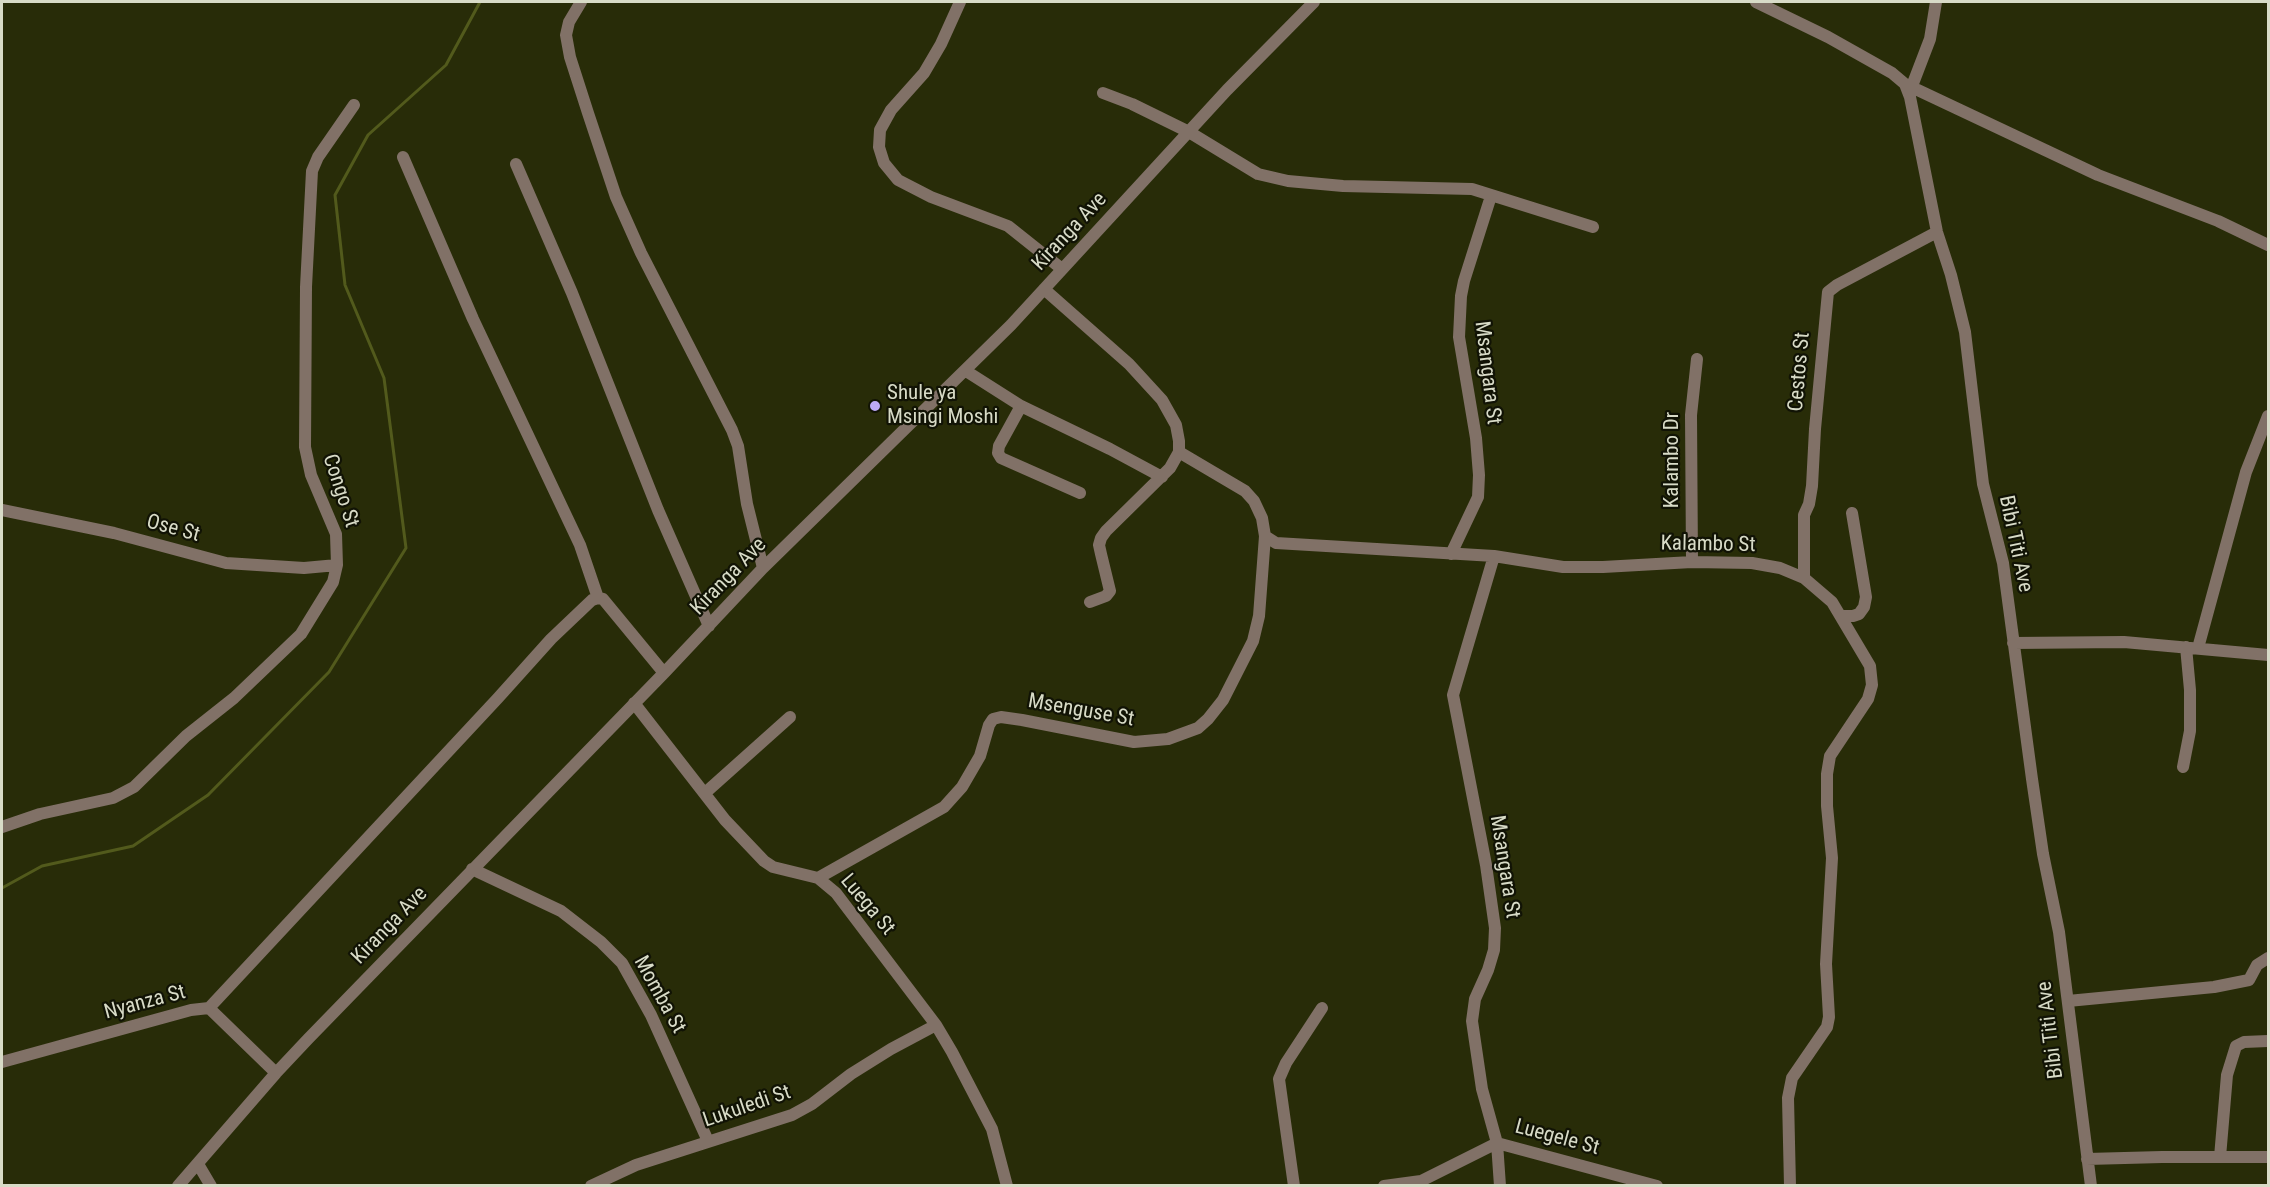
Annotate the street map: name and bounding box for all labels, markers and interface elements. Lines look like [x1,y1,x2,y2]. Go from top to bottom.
street label: Kiranga Ave [1027,188,1113,276]
street label: Msangara St [1468,320,1506,426]
street label: Cestos St [1784,331,1816,413]
place label: Shule ya Msingi Moshi [887,381,998,431]
marker: Shule ya Msingi Moshi [868,399,882,413]
street label: Kalambo Dr [1660,412,1686,508]
street label: Congo St [316,451,364,531]
street label: Bibi Titi Ave [1992,493,2038,595]
street label: Ose St [144,510,202,548]
street label: Kalambo St [1660,532,1756,558]
street label: Kiranga Ave [686,533,772,621]
street label: Msenguse St [1026,689,1136,733]
street label: Msangara St [1483,814,1525,920]
street label: Luega St [834,869,900,941]
street label: Kiranga Ave [347,882,433,970]
street label: Momba St [627,952,691,1038]
street label: Nyanza St [102,980,188,1026]
street label: Bibi Titi Ave [2033,980,2069,1080]
street label: Lukuledi St [700,1080,794,1134]
street label: Luegele St [1512,1115,1602,1161]

